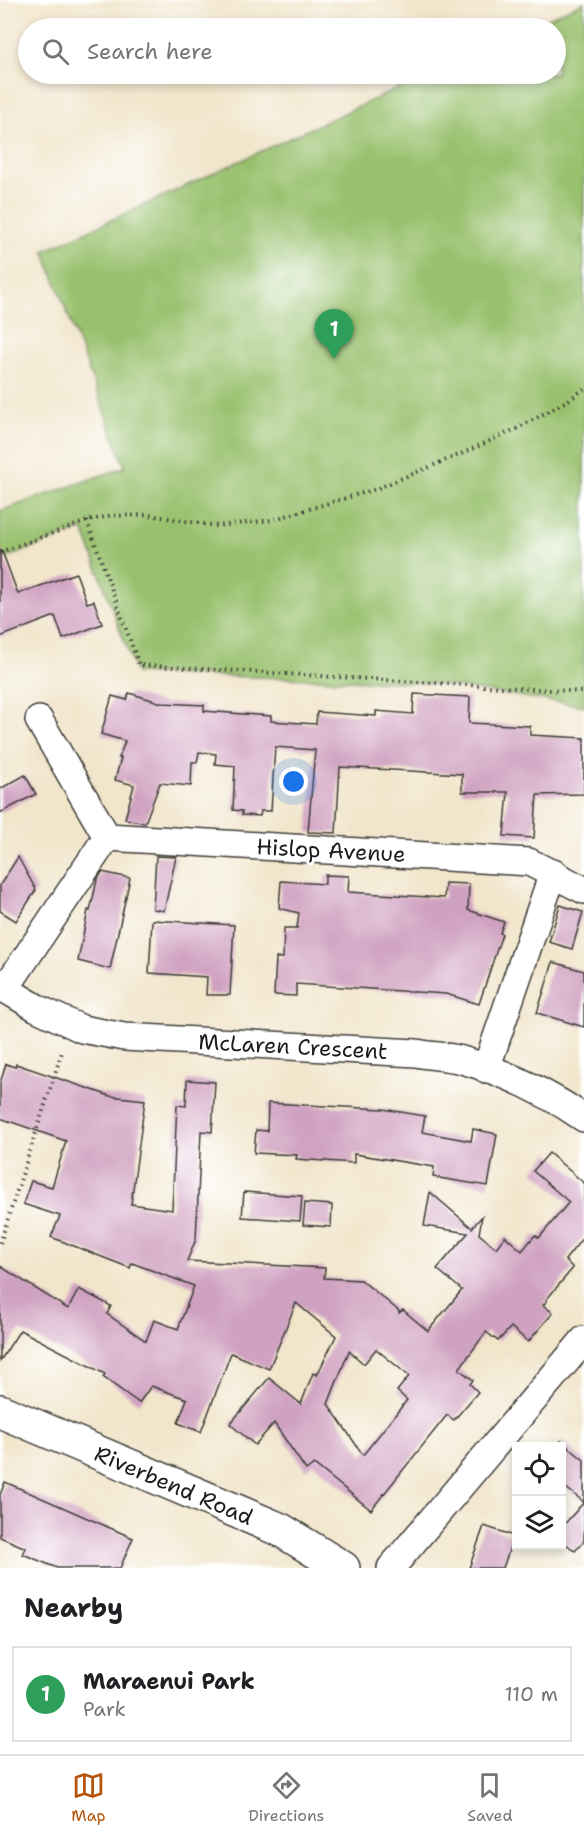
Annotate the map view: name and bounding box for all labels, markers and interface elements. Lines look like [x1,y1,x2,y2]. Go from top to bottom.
search box [18,18,566,84]
icon: search [39,35,72,68]
text: Search here [87,37,213,66]
pin: 1 [314,310,354,359]
your location [279,767,308,796]
street label: Hislop Avenue [256,832,406,869]
street label: McLaren Crescent [198,1027,388,1066]
street label: Riverbend Road [90,1439,258,1532]
map controls [512,1442,566,1550]
button: locate [512,1442,566,1496]
button: layers [512,1496,566,1550]
text: Nearby [24,1590,123,1625]
text: Maraenui Park [83,1667,255,1696]
text: 1 [41,1681,50,1707]
text: 110 m [504,1681,558,1707]
text: Park [83,1696,126,1722]
tab: Map [71,1769,106,1826]
tab: Directions [248,1769,325,1826]
tab: Saved [467,1769,513,1826]

